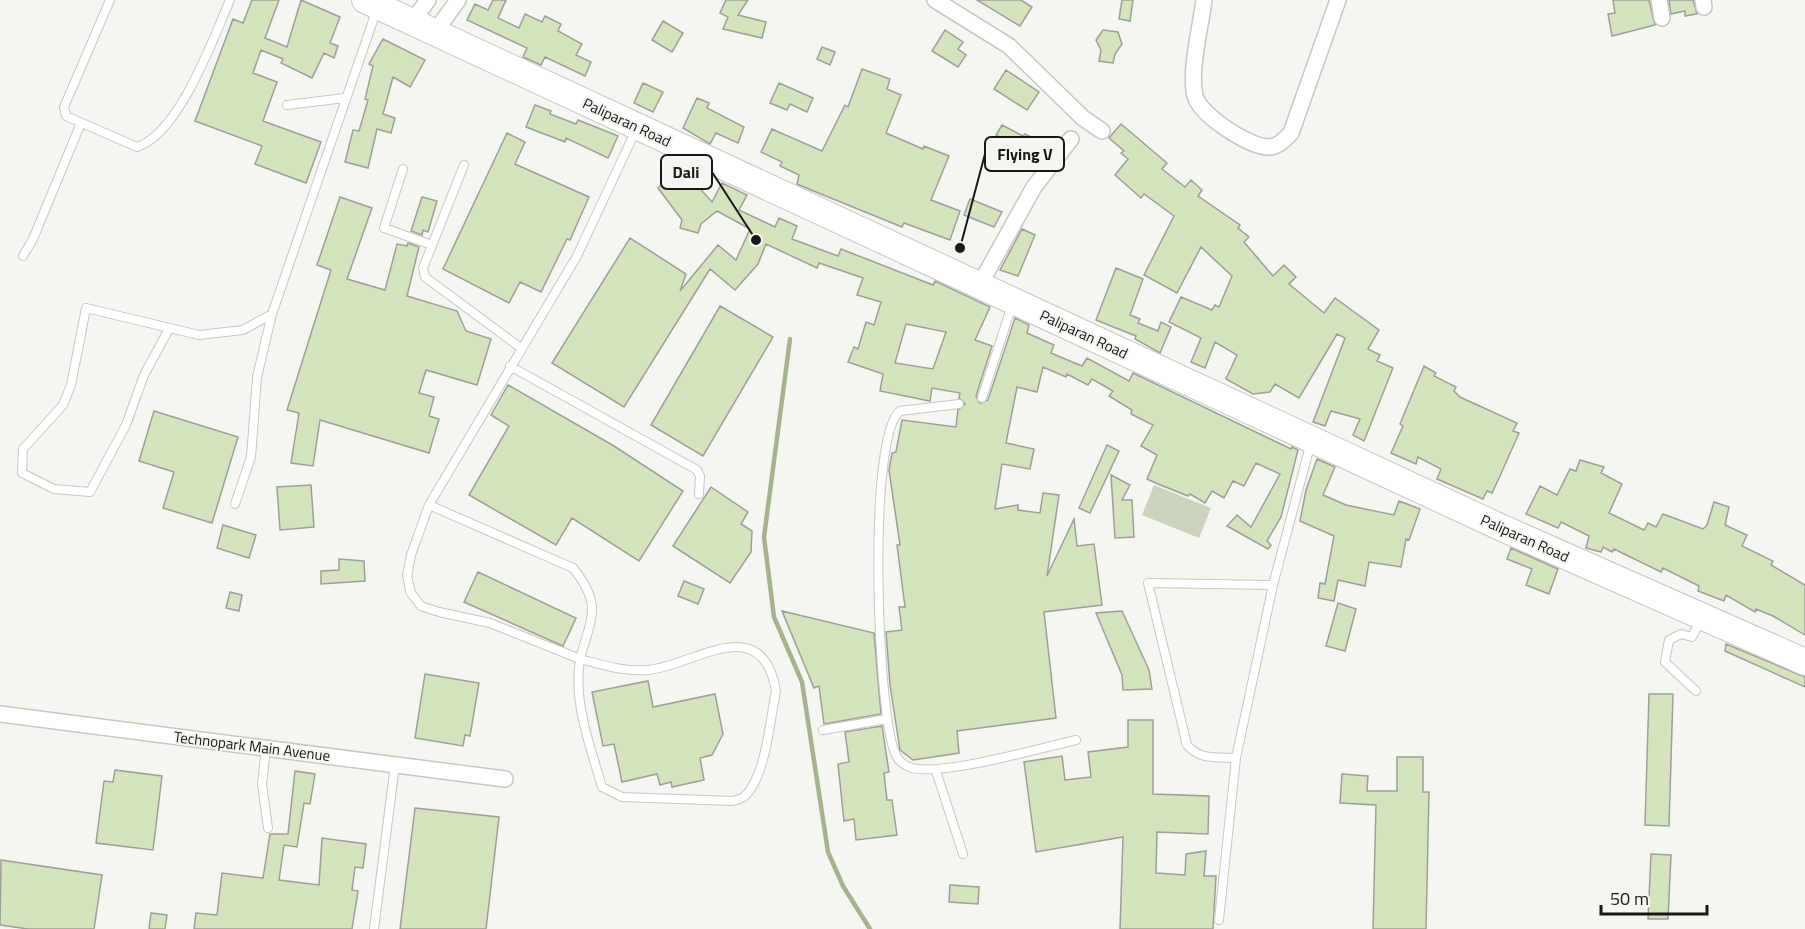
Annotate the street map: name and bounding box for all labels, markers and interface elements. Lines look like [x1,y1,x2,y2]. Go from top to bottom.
street label: Paliparan Road [579,91,675,153]
callout: Flying V [985,137,1064,171]
text: Flying V [997,142,1053,166]
callout: Dali [661,155,712,189]
text: Dali [673,160,699,184]
street label: Paliparan Road [1036,303,1132,365]
street label: Paliparan Road [1477,508,1573,568]
street label: Technopark Main Avenue [172,725,332,767]
scale bar [1601,878,1708,916]
text: 50 m [1610,885,1649,912]

